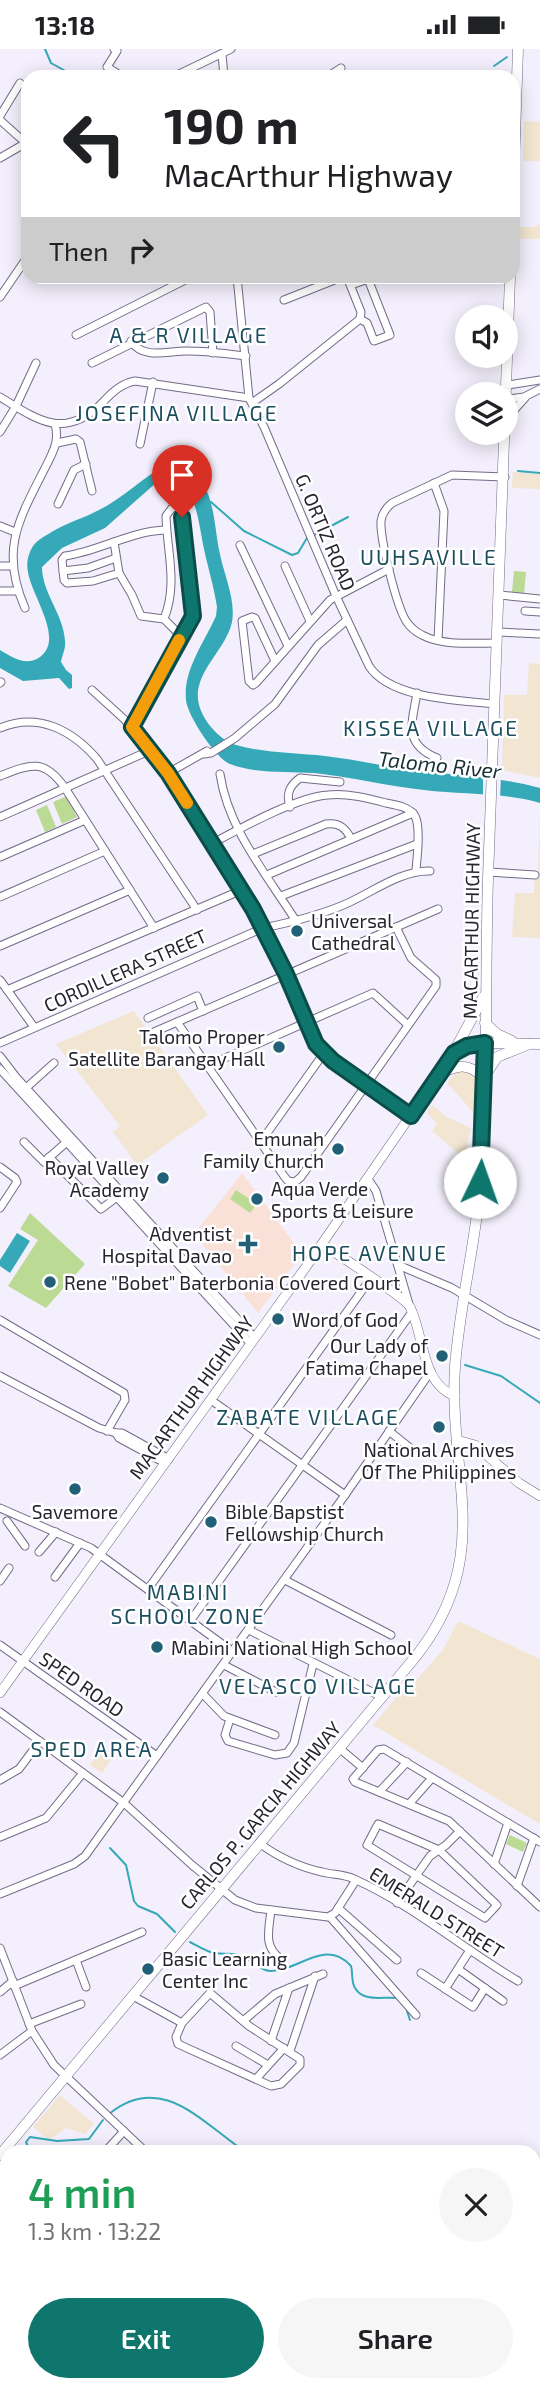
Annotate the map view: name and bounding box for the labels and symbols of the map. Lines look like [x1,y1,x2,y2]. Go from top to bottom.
district label: A & R VILLAGE [109,322,269,347]
district label: JOSEFINA VILLAGE [76,400,278,425]
pin [152,445,212,517]
street label: G. ORTIZ ROAD [291,470,361,594]
district label: UUHSAVILLE [360,544,498,569]
district label: KISSEA VILLAGE [343,715,519,740]
water label: Talomo River [377,745,503,783]
street label: MACARTHUR HIGHWAY [458,822,484,1019]
place label: Universal Cathedral [311,909,396,954]
marker: Universal Cathedral [289,923,305,939]
street label: CORDILLERA STREET [40,924,210,1016]
place label: Talomo Proper Satellite Barangay Hall [68,1025,265,1070]
marker: Talomo Proper Satellite Barangay Hall [271,1039,287,1055]
place label: Emunah Family Church [203,1127,324,1172]
marker: Emunah Family Church [330,1141,346,1157]
position arrow [443,1145,517,1219]
place label: Royal Valley Academy [44,1156,149,1201]
marker: Royal Valley Academy [155,1170,171,1186]
place label: Aqua Verde Sports & Leisure [271,1177,414,1222]
marker: Aqua Verde Sports & Leisure [249,1191,265,1207]
place label: Adventist Hospital Davao [102,1222,232,1267]
marker: Adventist Hospital Davao [238,1234,258,1254]
district label: HOPE AVENUE [292,1240,448,1265]
place label: Rene "Bobet" Baterbonia Covered Court [64,1271,400,1294]
marker: Rene "Bobet" Baterbonia Covered Court [42,1274,58,1290]
place label: Word of God [292,1308,399,1331]
street label: MACARTHUR HIGHWAY [124,1311,258,1483]
marker: Word of God [270,1311,286,1327]
place label: Our Lady of Fatima Chapel [305,1334,429,1379]
marker: Our Lady of Fatima Chapel [434,1348,450,1364]
district label: ZABATE VILLAGE [216,1404,400,1429]
marker: National Archives Of The Philippines [431,1419,447,1435]
place label: National Archives Of The Philippines [362,1438,516,1483]
marker: Savemore [67,1481,83,1497]
place label: Savemore [32,1500,118,1523]
place label: Bible Bapstist Fellowship Church [225,1500,384,1545]
marker: Bible Bapstist Fellowship Church [203,1514,219,1530]
district label: MABINI SCHOOL ZONE [110,1579,266,1628]
place label: Mabini National High School [171,1636,413,1659]
marker: Mabini National High School [149,1639,165,1655]
street label: SPED ROAD [35,1646,129,1722]
district label: VELASCO VILLAGE [219,1673,417,1698]
street label: CARLOS P. GARCIA HIGHWAY [175,1716,345,1914]
district label: SPED AREA [31,1736,153,1761]
street label: EMERALD STREET [366,1861,508,1963]
place label: Basic Learning Center Inc [162,1947,288,1992]
marker: Basic Learning Center Inc [140,1961,156,1977]

